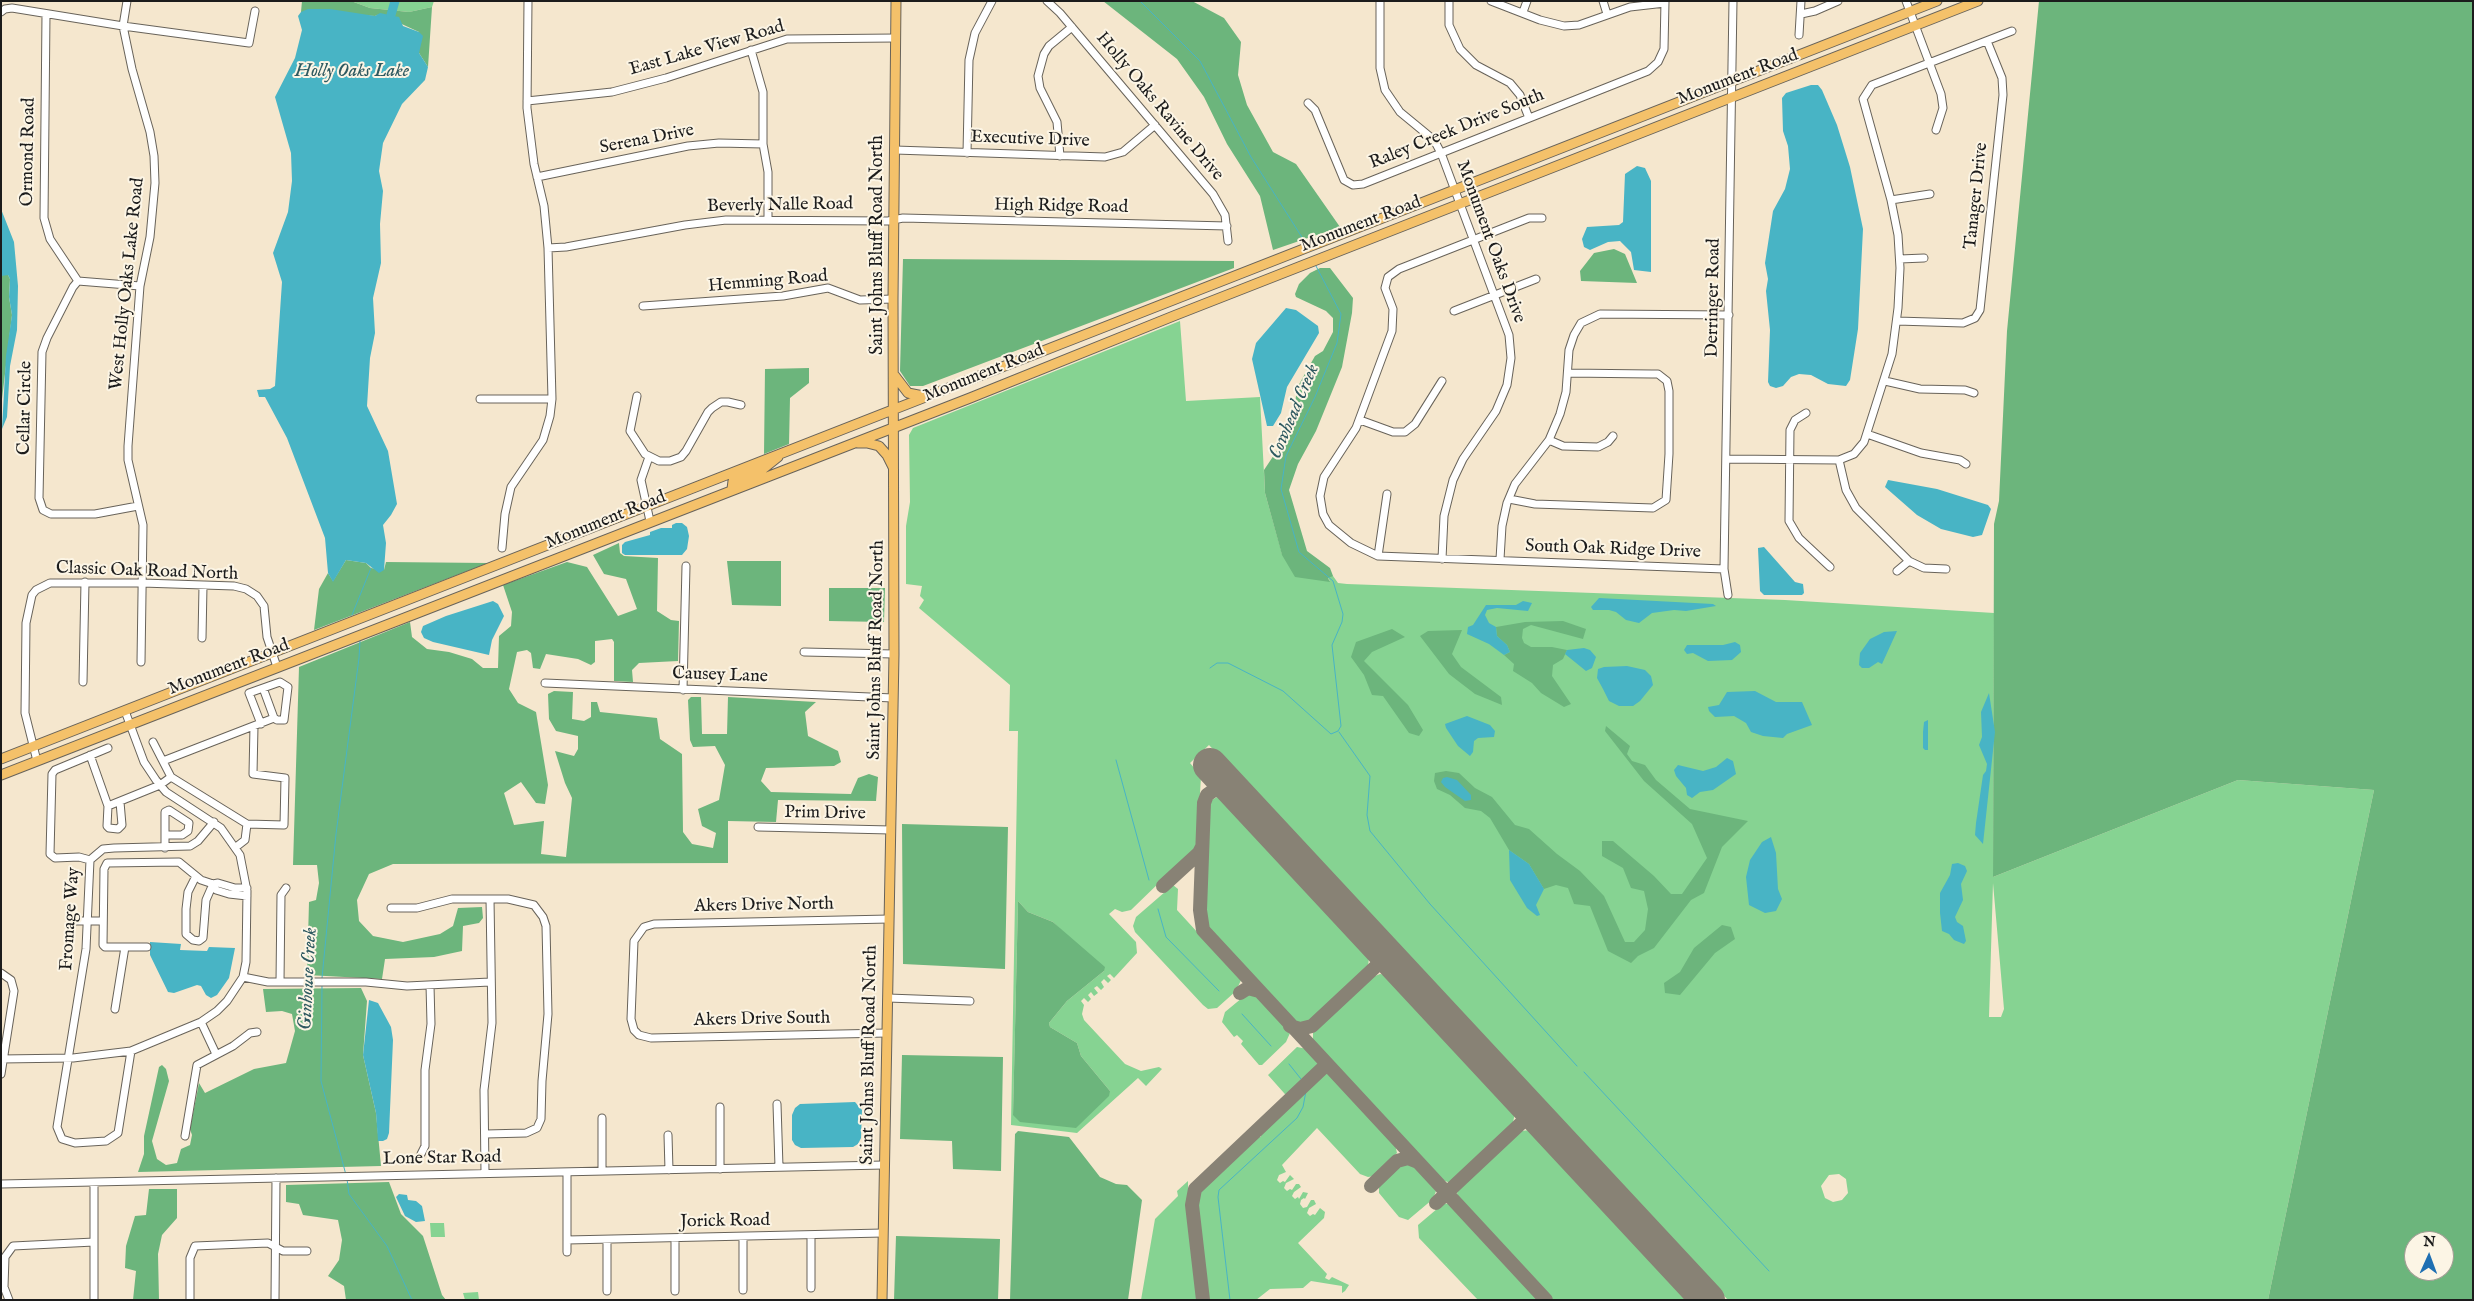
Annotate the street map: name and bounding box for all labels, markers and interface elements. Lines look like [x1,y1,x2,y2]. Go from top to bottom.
street label: East Lake View Road [627,17,787,81]
street label: Holly Oaks Ravine Drive [1090,28,1228,186]
street label: Monument Road [1675,45,1801,111]
water label: Holly Oaks Lake [295,61,409,83]
street label: Raley Creek Drive South [1366,85,1548,175]
street label: Ormond Road [17,97,41,207]
street label: Serena Drive [598,120,696,160]
street label: Executive Drive [970,127,1090,153]
street label: Saint Johns Bluff Road North [867,135,889,355]
street label: Tanager Drive [1961,141,1993,251]
street label: Monument Oaks Drive [1451,158,1529,326]
street label: West Holly Oaks Lake Road [106,177,150,391]
street label: Monument Road [1298,192,1424,258]
street label: Beverly Nalle Road [707,194,853,218]
street label: High Ridge Road [994,195,1128,219]
street label: Derringer Road [1702,238,1726,358]
street label: Hemming Road [707,266,829,298]
street label: Monument Road [921,340,1047,408]
street label: Cellar Circle [14,361,38,455]
water label: Cowhead Creek [1265,361,1325,463]
street label: Monument Road [543,487,669,555]
street label: South Oak Ridge Drive [1525,536,1701,564]
street label: Saint Johns Bluff Road North [864,540,890,760]
street label: Classic Oak Road North [55,558,239,586]
street label: Monument Road [166,635,292,701]
street label: Causey Lane [672,664,768,688]
street label: Prim Drive [784,802,866,826]
street label: Fromage Way [57,867,85,971]
street label: Akers Drive North [694,894,834,918]
water label: Ginhouse Creek [295,927,323,1031]
street label: Saint Johns Bluff Road North [857,945,883,1165]
street label: Akers Drive South [694,1008,830,1032]
street label: Lone Star Road [382,1147,502,1171]
street label: Jorick Road [680,1210,770,1234]
north arrow [2404,1231,2454,1281]
text: N [2423,1233,2436,1251]

